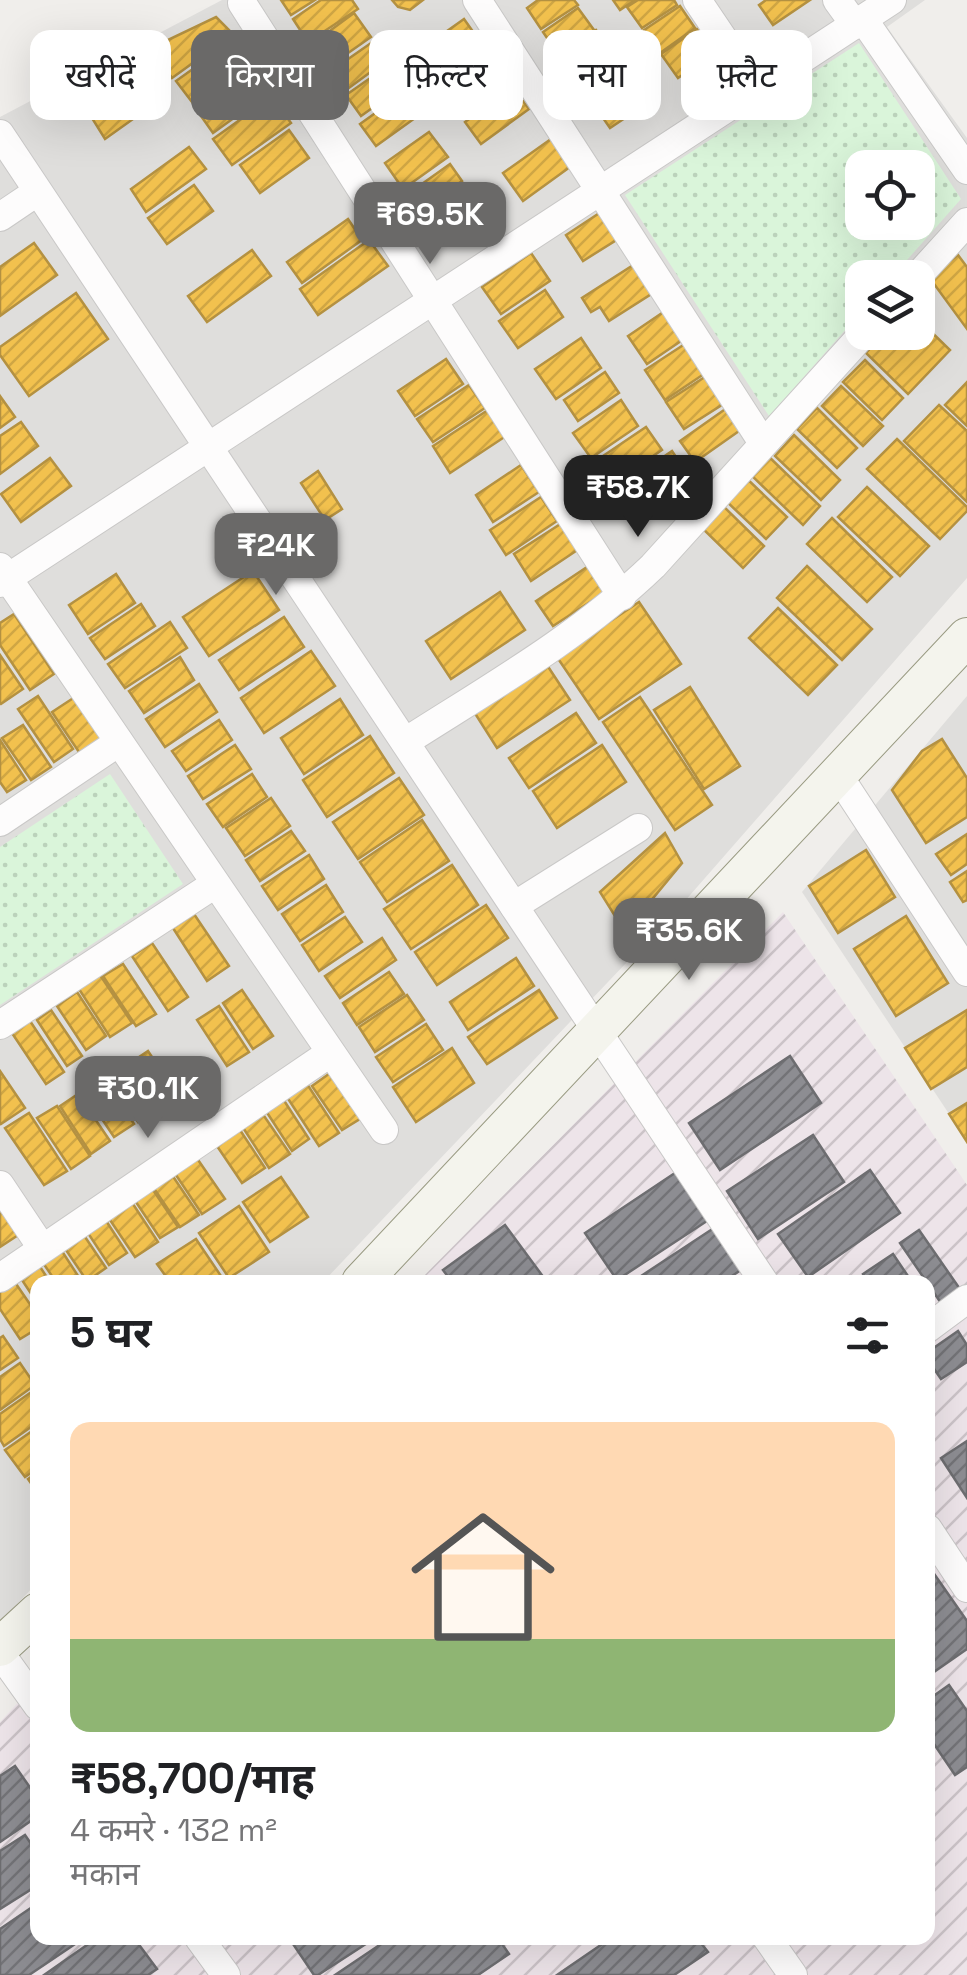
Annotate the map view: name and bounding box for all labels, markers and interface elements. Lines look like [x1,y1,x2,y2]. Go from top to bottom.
chip: खरीदें [30,30,171,120]
chip: किराया [191,30,349,120]
chip: फ़िल्टर [369,30,523,120]
chip: नया [543,30,661,120]
chip: फ़्लैट [681,30,812,120]
map controls [845,150,935,350]
button: locate [845,150,935,240]
pin: ₹69.5K [349,182,511,267]
text: ₹69.5K [376,194,484,234]
button: layers [845,260,935,350]
pin: ₹58.7K [557,455,719,540]
text: ₹58.7K [586,467,690,507]
pin: ₹24K [217,513,335,598]
text: ₹24K [237,525,315,565]
pin: ₹35.6K [608,898,770,983]
text: ₹35.6K [635,910,743,950]
pin: ₹30.1K [67,1056,229,1141]
text: ₹30.1K [97,1068,199,1108]
text: 5 घर [70,1306,152,1359]
icon: filters [840,1308,895,1363]
icon: home [393,1487,573,1667]
text: ₹58,700/माह [70,1752,315,1805]
text: 4 कमरे · 132 m² [70,1810,277,1850]
text: मकान [70,1854,140,1894]

